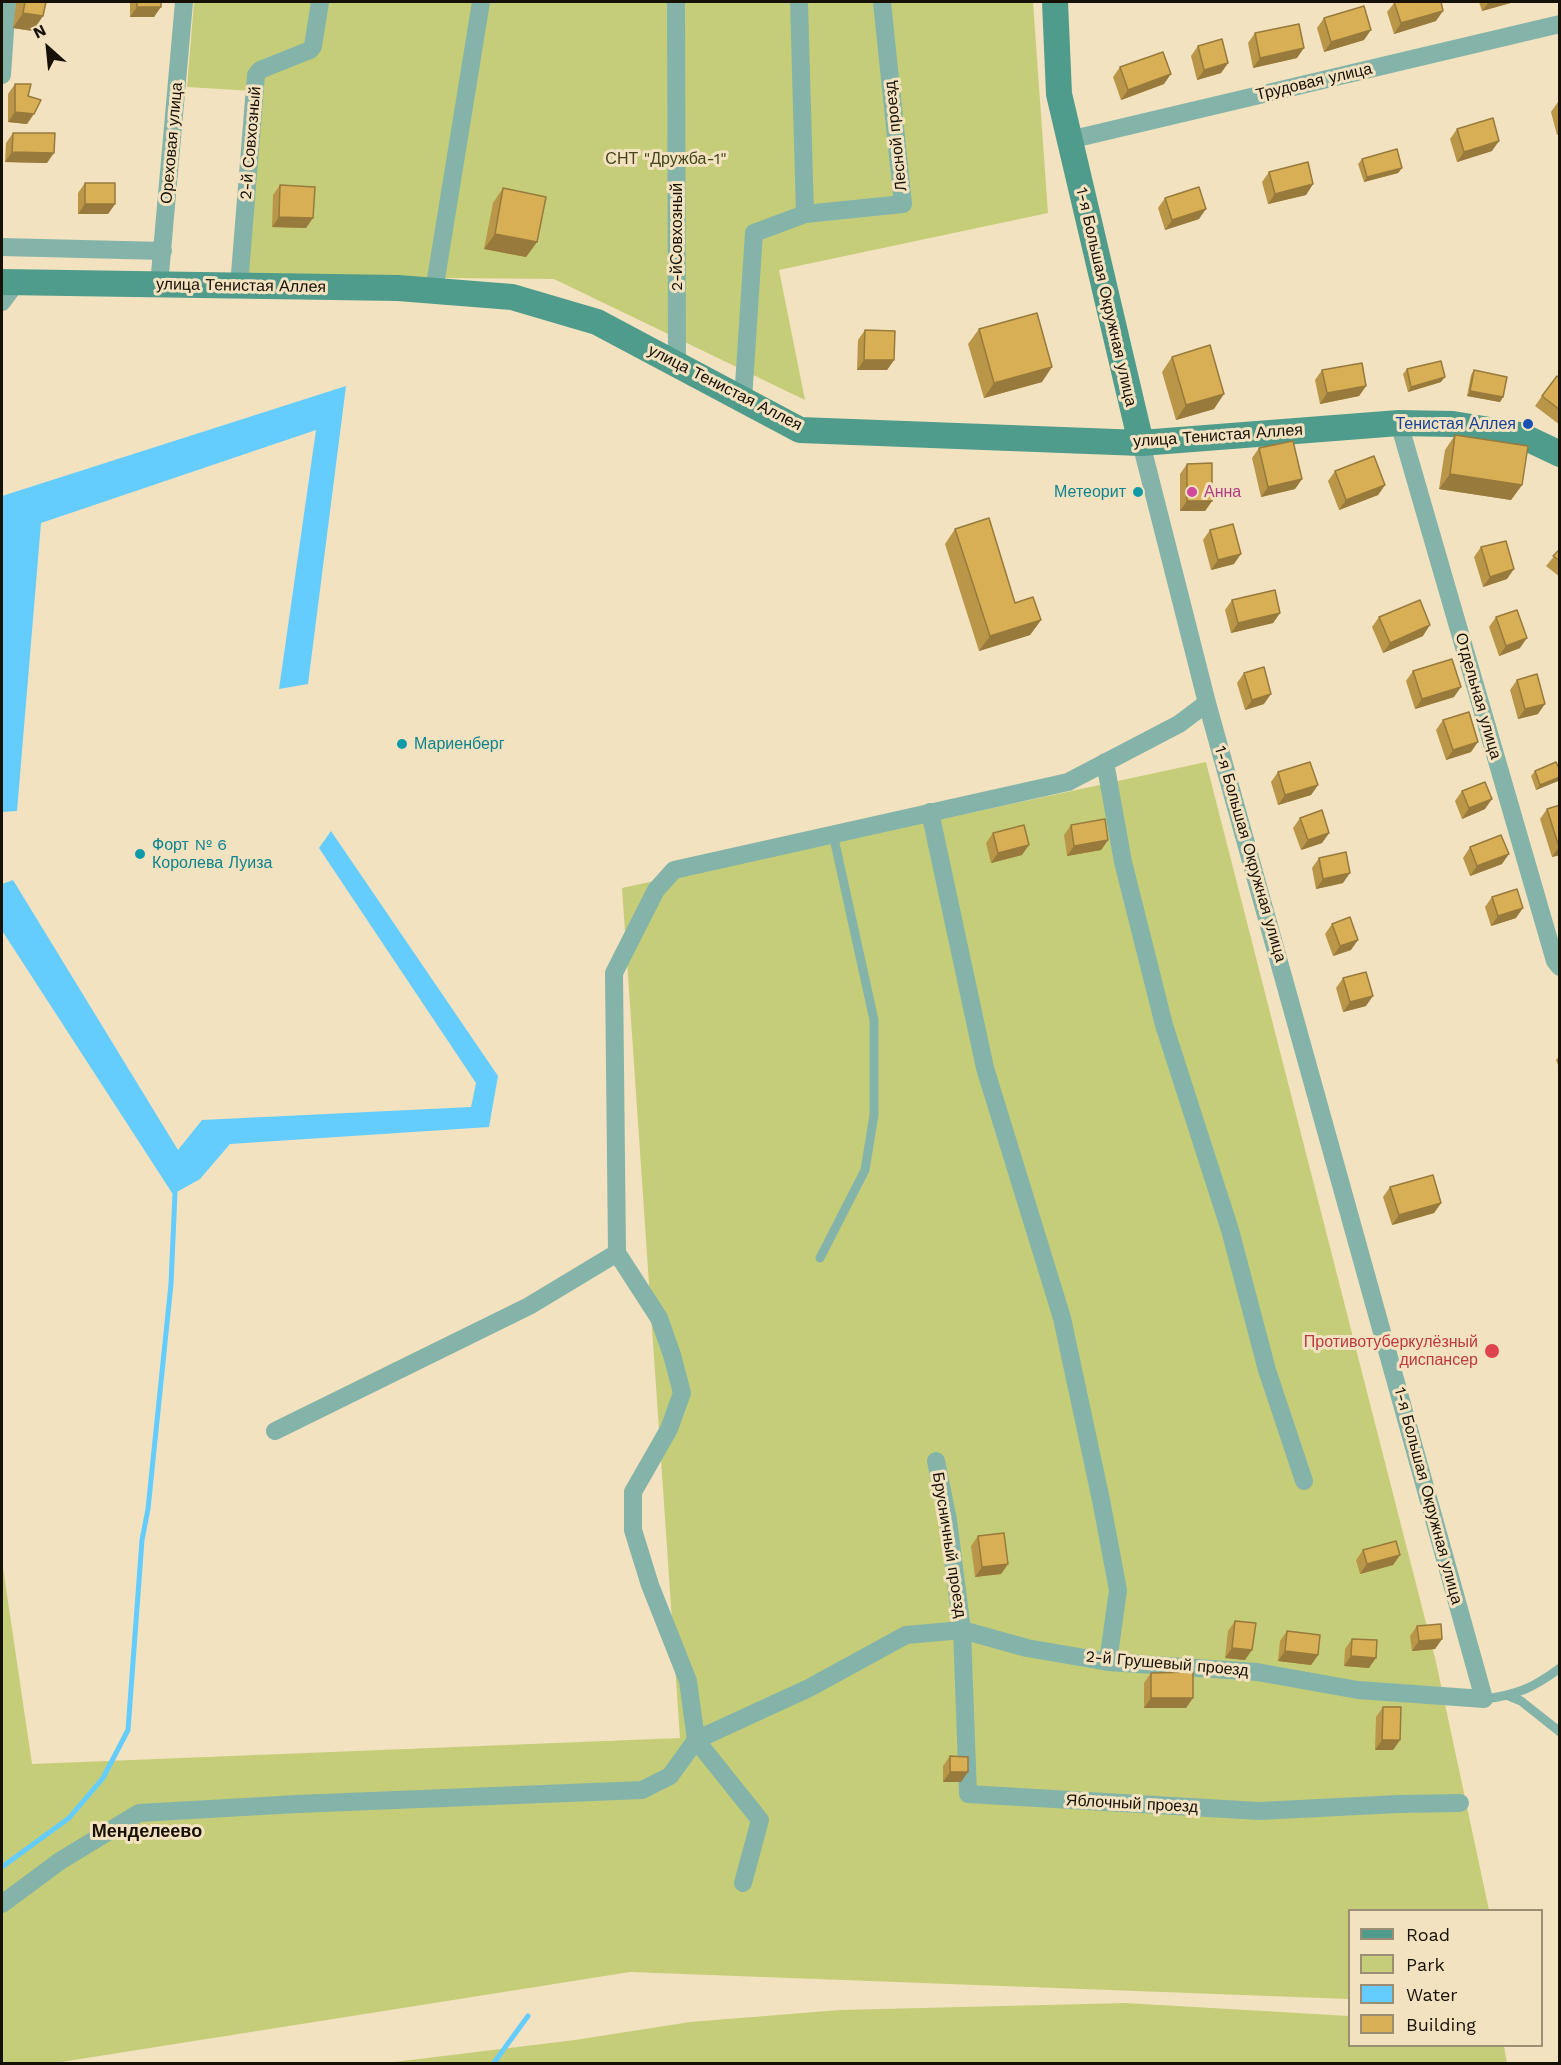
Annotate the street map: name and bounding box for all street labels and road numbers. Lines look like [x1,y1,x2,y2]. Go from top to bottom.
street label: Трудовая улица [1254,59,1374,105]
street label: Лесной проезд [881,80,911,192]
street label: Ореховая улица [157,81,187,205]
street label: 2-й Совхозный [236,86,266,200]
street label: 2-йСовхозный [667,183,687,291]
street label: 1-я Большая Окружная улица [1071,186,1141,408]
street label: улица Тенистая Аллея [156,275,326,297]
street label: улица Тенистая Аллея [645,341,805,435]
street label: улица Тенистая Аллея [1133,420,1303,452]
street label: Отдельная улица [1451,631,1505,761]
street label: 1-я Большая Окружная улица [1210,744,1290,964]
street label: 1-я Большая Окружная улица [1390,1385,1466,1607]
street label: Брусничный проезд [928,1471,970,1619]
street label: 2-й Грушевый проезд [1085,1647,1249,1681]
street label: Яблочный проезд [1065,1791,1199,1817]

